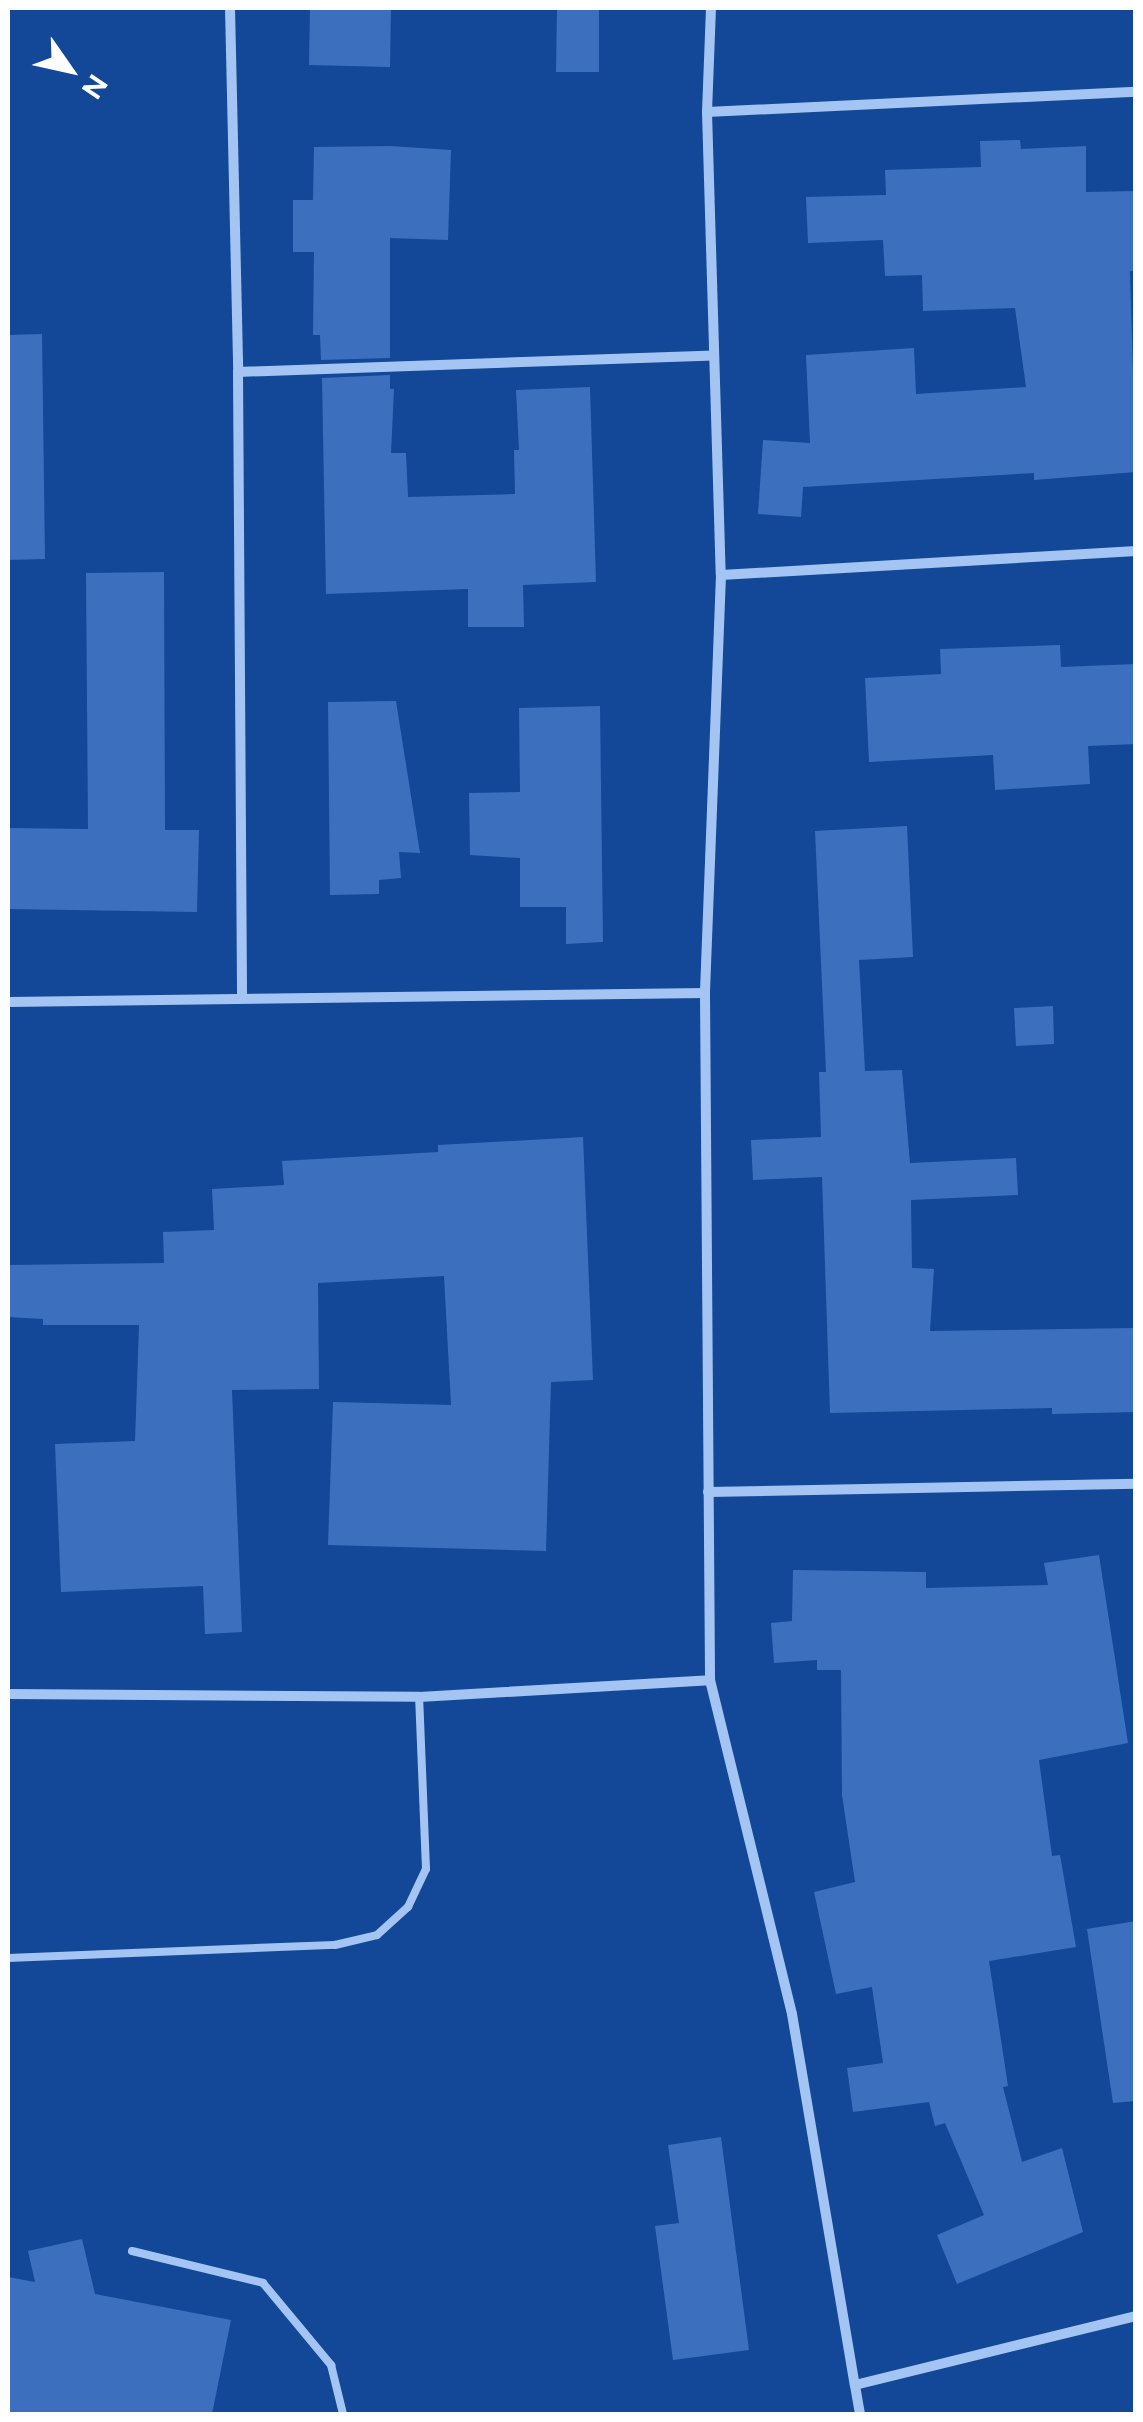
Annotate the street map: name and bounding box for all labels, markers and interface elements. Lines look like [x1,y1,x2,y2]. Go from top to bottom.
north arrow [20,20,120,120]
text: N [75,68,115,105]

